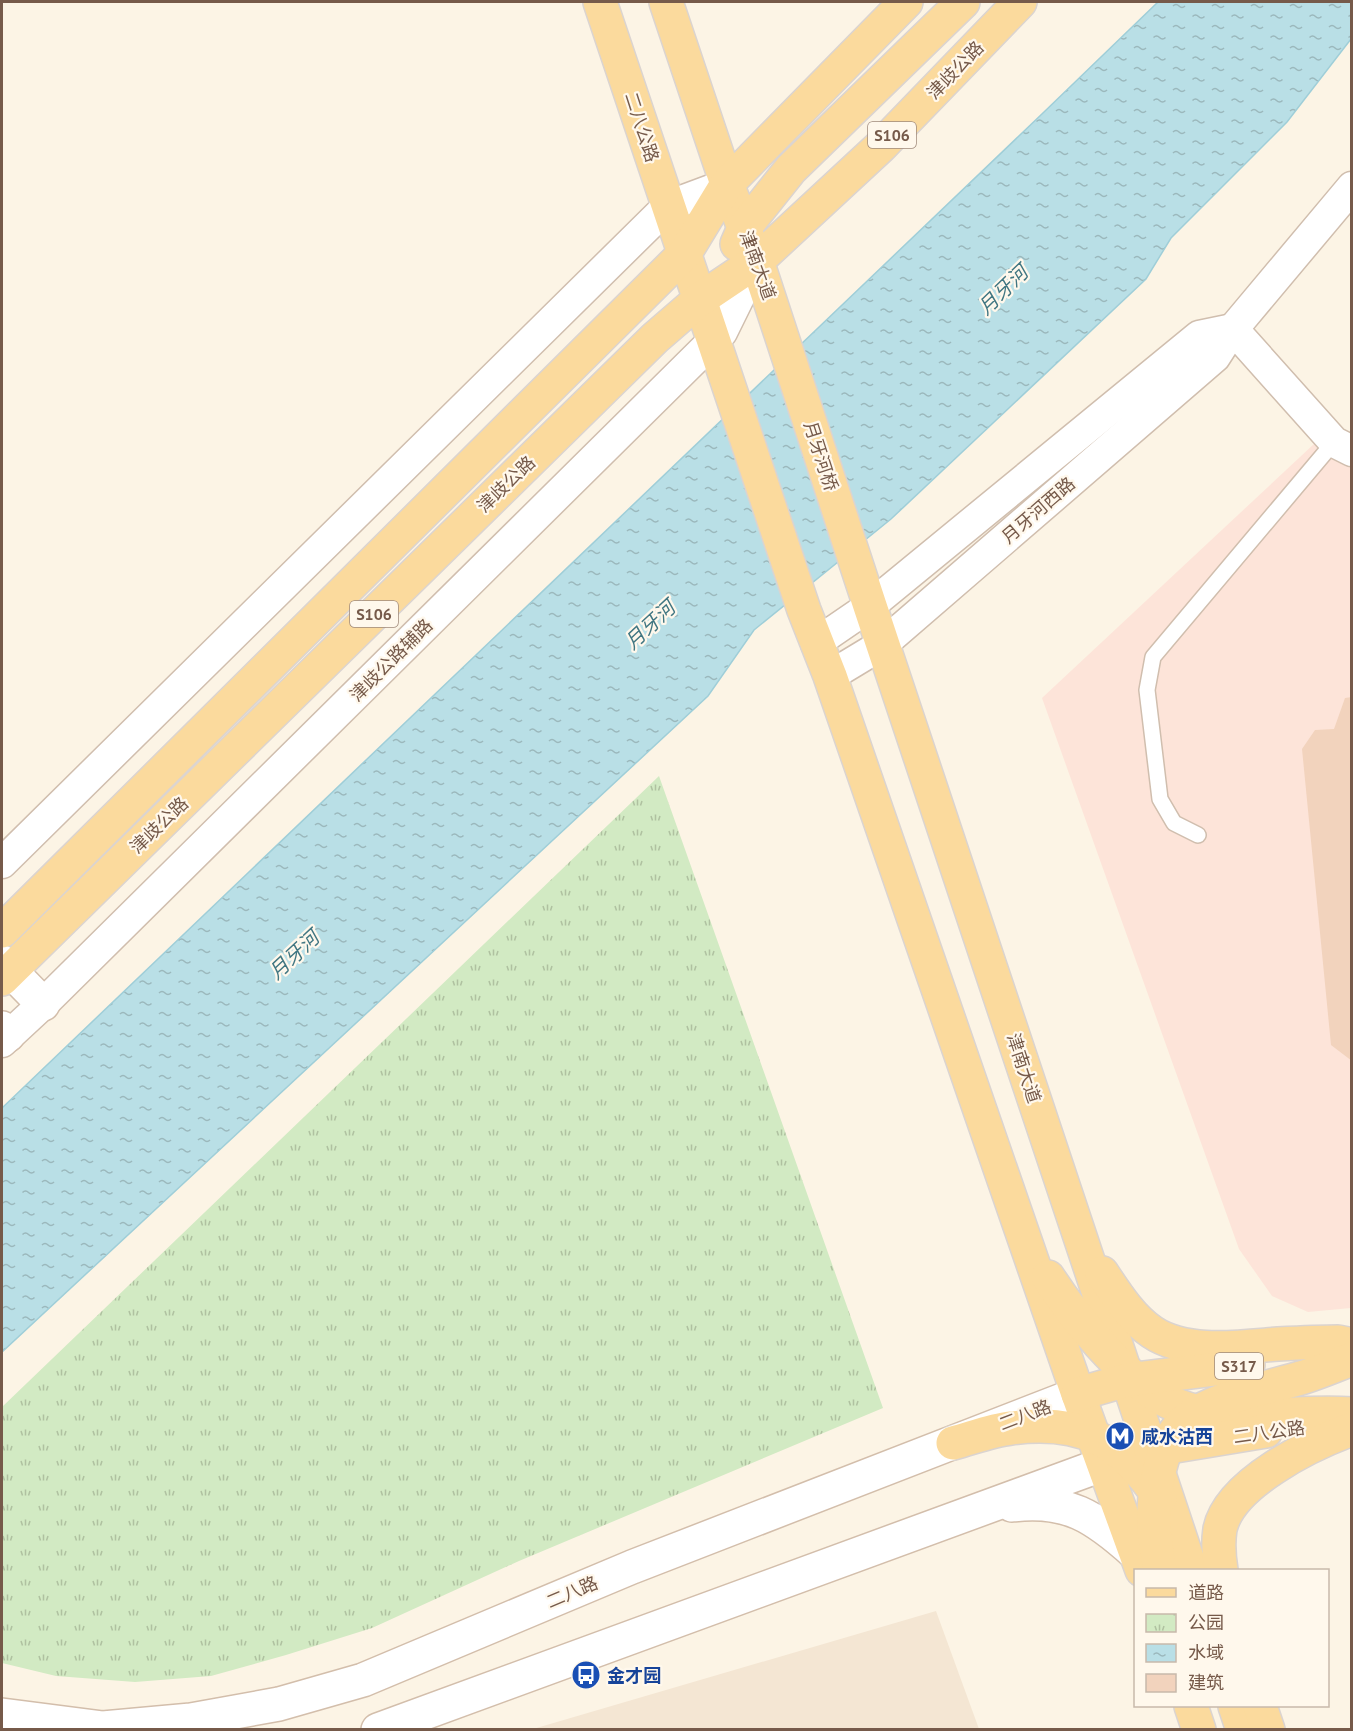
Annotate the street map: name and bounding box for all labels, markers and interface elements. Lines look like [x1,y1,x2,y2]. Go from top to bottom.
street label: 津歧公路 [922,36,988,104]
street label: 二八公路 [620,89,664,165]
road number: S106 [868,122,916,148]
street label: 津南大道 [735,227,781,303]
water label: 月牙河 [972,257,1036,320]
street label: 月牙河桥 [799,418,843,494]
street label: 津歧公路 [472,451,540,517]
street label: 月牙河西路 [996,472,1080,548]
water label: 月牙河 [619,592,684,655]
road number: S106 [350,601,398,627]
street label: 津歧公路辅路 [345,614,437,706]
street label: 津歧公路 [125,792,193,858]
water label: 月牙河 [263,922,328,985]
street label: 津南大道 [1002,1030,1046,1106]
road number: S317 [1215,1353,1263,1379]
street label: 二八路 [996,1395,1054,1435]
street label: 二八公路 [1232,1416,1306,1448]
metro station icon: 咸水沽西 [1104,1420,1136,1452]
place label: 咸水沽西 [1141,1425,1213,1448]
legend [1134,1569,1329,1707]
street label: 二八路 [543,1571,601,1613]
text: 道路 [1188,1581,1224,1604]
text: 公园 [1188,1611,1224,1634]
text: 水域 [1188,1641,1224,1664]
bus stop icon: 金才园 [570,1659,602,1691]
place label: 金才园 [607,1664,661,1687]
text: 建筑 [1188,1671,1224,1694]

